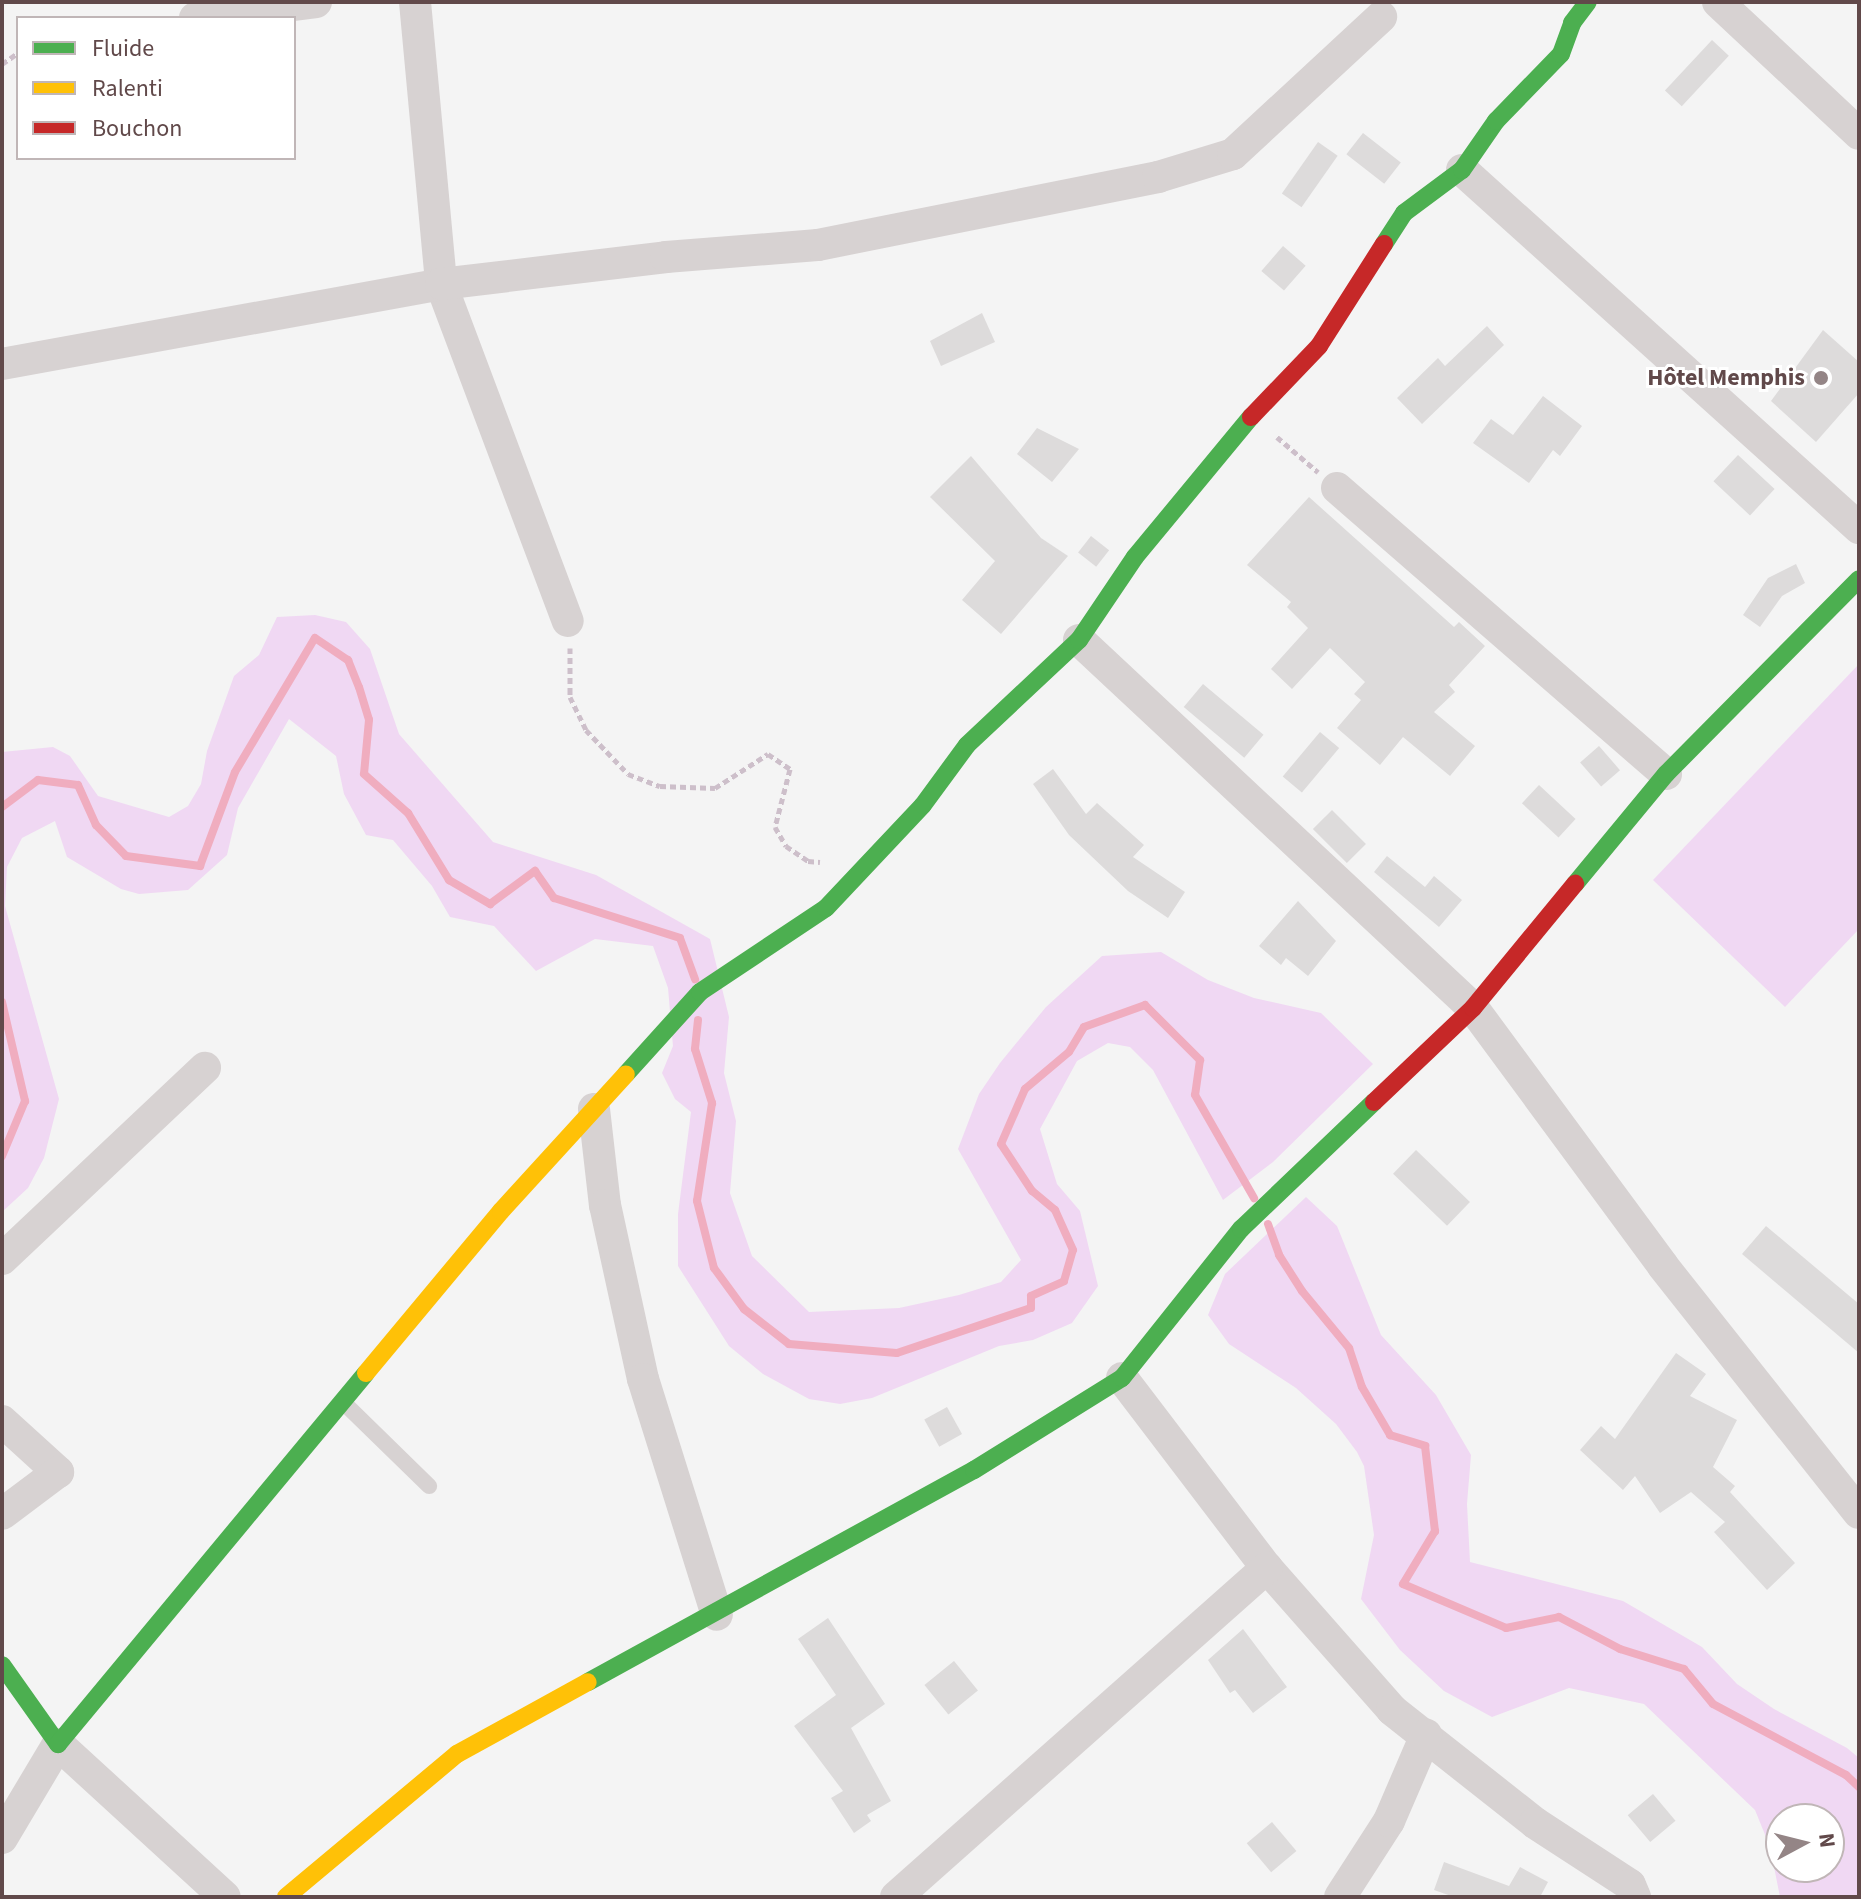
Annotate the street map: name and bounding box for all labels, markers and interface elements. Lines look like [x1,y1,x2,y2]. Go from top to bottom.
legend [16,16,296,160]
text: Fluide [92,31,154,66]
text: Ralenti [92,71,163,106]
text: Bouchon [92,111,182,146]
place label: Hôtel Memphis [1647,364,1805,392]
marker: Hôtel Memphis [1812,369,1830,387]
north arrow [1765,1803,1845,1883]
text: N [1810,1831,1844,1850]

